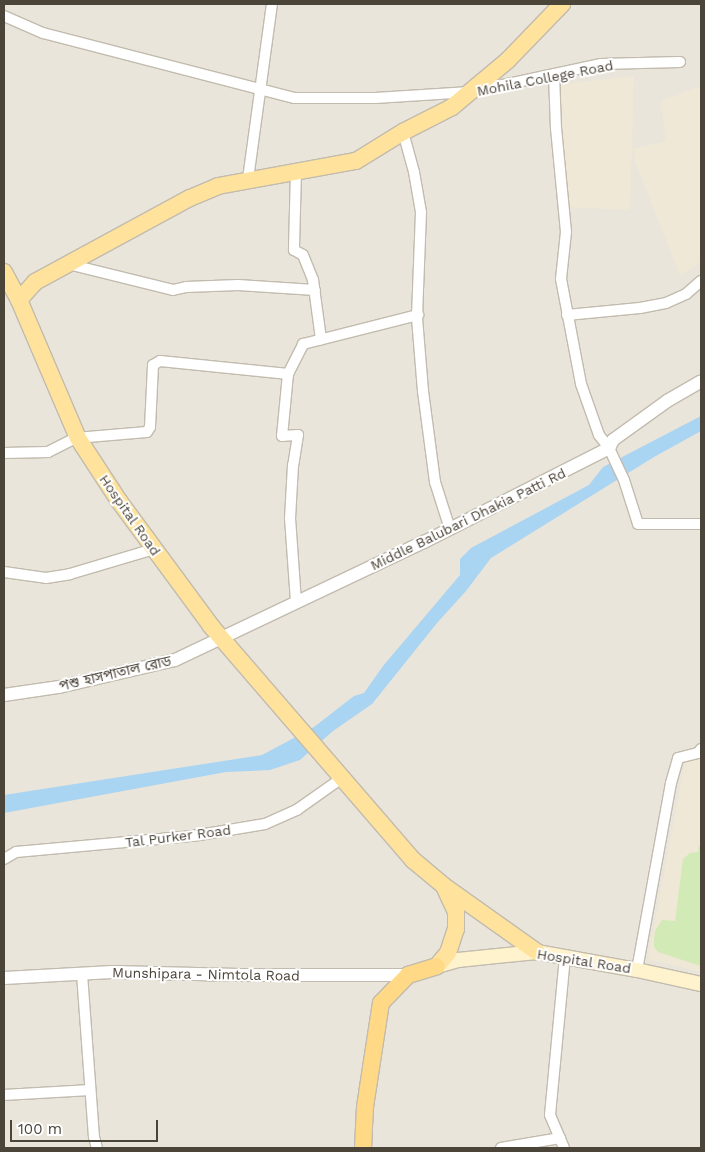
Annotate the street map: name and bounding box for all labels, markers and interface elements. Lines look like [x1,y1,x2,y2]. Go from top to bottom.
street label: Mohila College Road [475,57,615,99]
street label: Middle Balubari Dhakia Patti Rd [367,464,569,574]
street label: Hospital Road [96,471,164,559]
street label: পশু হাসপাতাল রোড [57,652,173,694]
street label: Tal Purker Road [124,821,232,851]
street label: Hospital Road [536,945,632,977]
street label: Munshipara - Nimtola Road [112,964,300,984]
scale bar [12,1110,160,1142]
text: 100 m [18,1120,62,1138]

